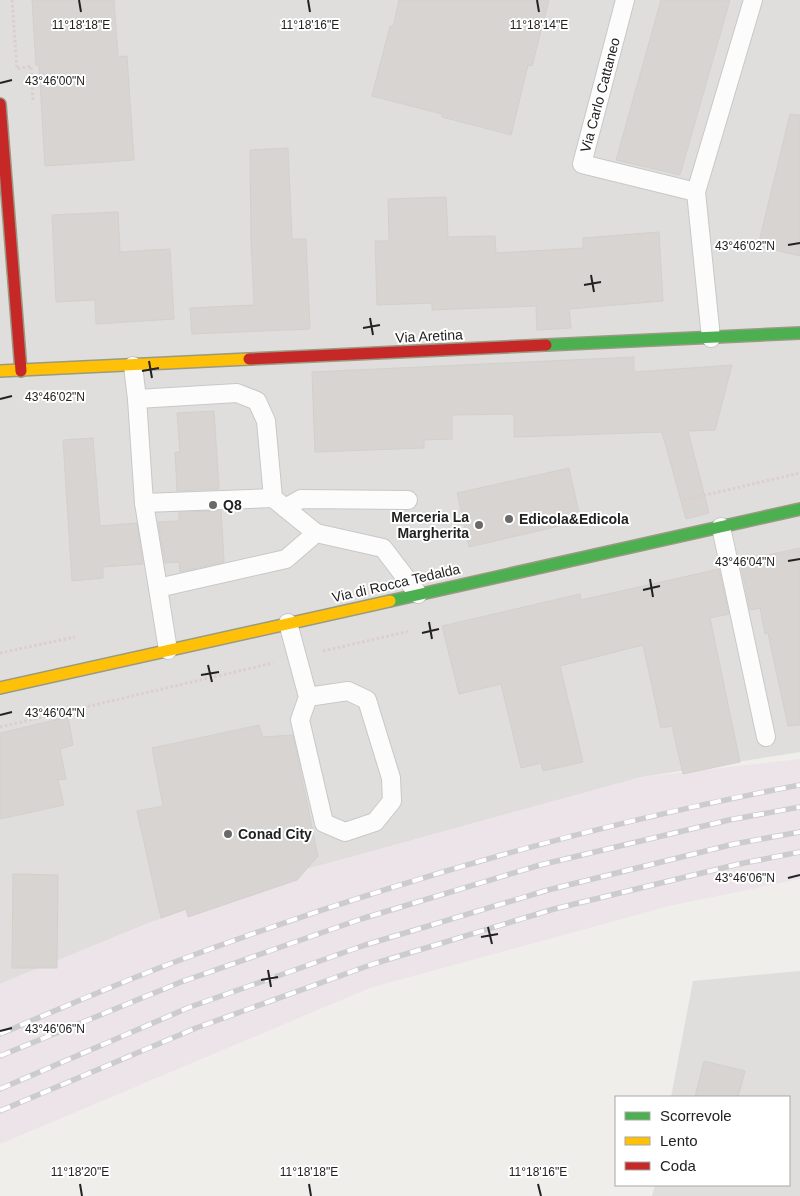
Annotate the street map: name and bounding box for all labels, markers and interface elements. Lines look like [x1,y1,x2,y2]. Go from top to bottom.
text: 11°18'18"E [52,18,110,32]
text: 11°18'16"E [281,18,339,32]
text: 11°18'14"E [510,18,568,32]
street label: Via Carlo Cattaneo [577,36,623,154]
text: 43°46'00"N [25,74,85,88]
text: 43°46'02"N [715,239,775,253]
street label: Via Aretina [395,326,463,346]
text: 43°46'02"N [25,390,85,404]
place label: Q8 [223,497,242,513]
marker: Q8 [207,499,219,511]
place label: Merceria La Margherita [391,509,469,541]
place label: Edicola&Edicola [519,511,629,527]
marker: Edicola&Edicola [503,513,515,525]
marker: Merceria La Margherita [473,519,485,531]
text: 43°46'04"N [715,555,775,569]
street label: Via di Rocca Tedalda [330,560,462,606]
text: 43°46'04"N [25,706,85,720]
place label: Conad City [238,826,312,842]
marker: Conad City [222,828,234,840]
text: 43°46'06"N [715,871,775,885]
text: 43°46'06"N [25,1022,85,1036]
legend [615,1096,790,1186]
text: Scorrevole [660,1107,732,1124]
text: Lento [660,1132,698,1149]
text: Coda [660,1157,697,1174]
text: 11°18'20"E [51,1165,109,1179]
text: 11°18'18"E [280,1165,338,1179]
text: 11°18'16"E [509,1165,567,1179]

